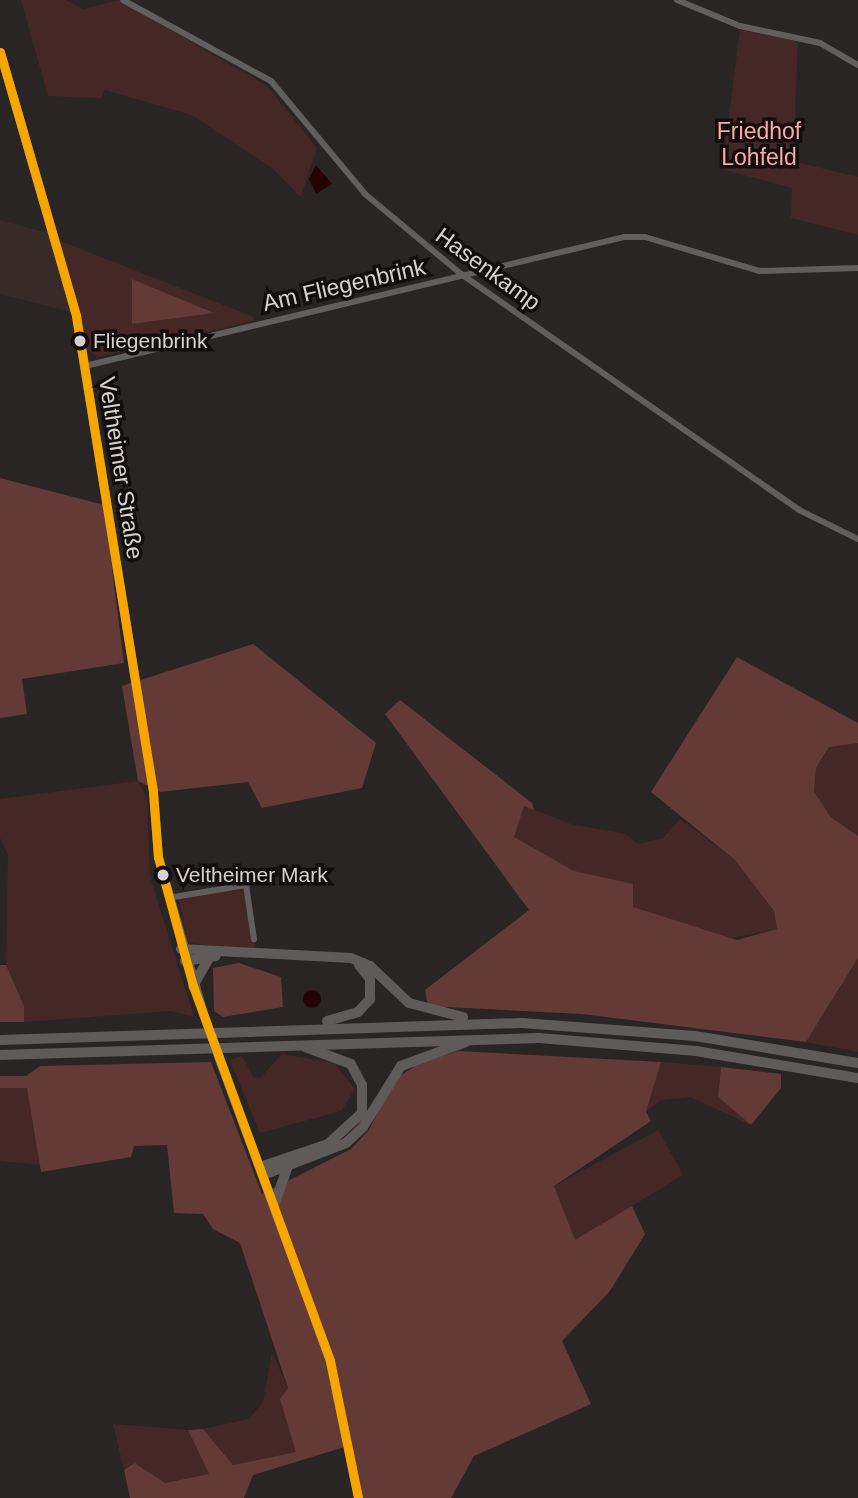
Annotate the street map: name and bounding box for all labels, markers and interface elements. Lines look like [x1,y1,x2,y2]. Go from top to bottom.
park label: Friedhof Lohfeld [717,117,801,171]
street label: Hasenkamp [430,222,546,316]
street label: Am Fliegenbrink [260,253,428,317]
place label: Fliegenbrink [93,328,207,354]
marker: Fliegenbrink [73,334,87,348]
street label: Veltheimer Straße [93,375,149,561]
place label: Veltheimer Mark [176,862,328,888]
marker: Veltheimer Mark [156,868,170,882]

